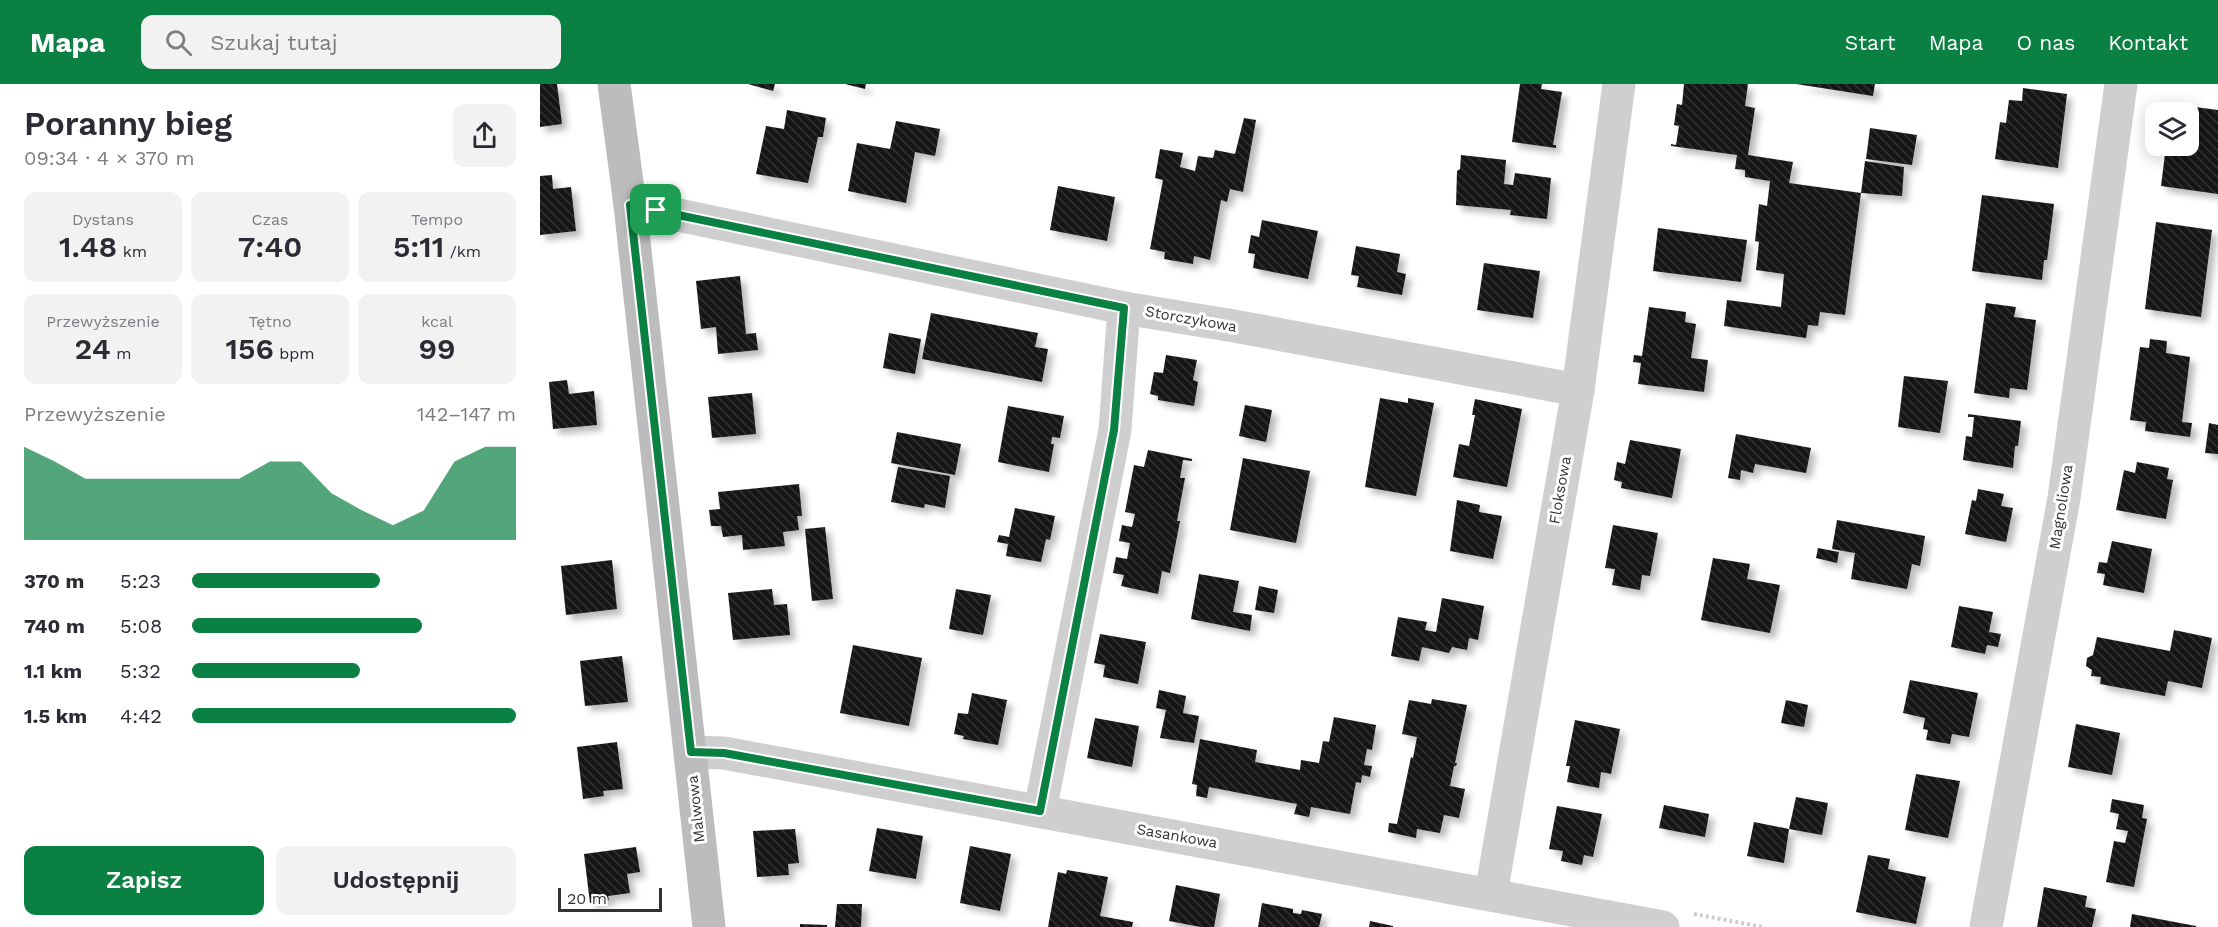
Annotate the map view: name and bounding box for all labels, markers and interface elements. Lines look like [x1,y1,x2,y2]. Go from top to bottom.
search box [141,15,561,69]
text: Mapa [30,26,105,59]
icon: search [162,26,195,59]
text: Szukaj tutaj [210,30,338,55]
text: Start [1845,30,1896,55]
text: Mapa [1929,30,1983,55]
text: O nas [2016,30,2075,55]
text: Kontakt [2108,30,2188,55]
map controls [2145,102,2199,156]
button: layers [2145,102,2199,156]
text: Poranny bieg [24,104,232,143]
button: share [453,104,516,167]
text: 09:34 · 4 × 370 m [24,146,195,170]
pin [630,184,681,235]
icon: arrive [639,193,672,226]
text: Dystans [72,210,134,229]
text: Czas [251,210,289,229]
text: Tempo [411,210,463,229]
text: 1.48 [59,229,117,264]
text: 7:40 [238,229,302,264]
text: 5:11 [393,229,444,264]
text: km [117,242,147,261]
text: /km [444,242,481,261]
street label: Storczykowa [1144,302,1239,336]
text: Przewyższenie [46,312,160,331]
text: Tętno [248,312,292,331]
text: kcal [421,312,453,331]
text: 24 [75,331,111,366]
text: 156 [225,331,274,366]
text: 99 [418,331,456,366]
text: m [111,344,131,363]
text: bpm [274,344,315,363]
text: Przewyższenie [24,402,166,426]
text: 142–147 m [417,402,516,426]
street label: Floksowa [1545,454,1575,525]
street label: Magnoliowa [2045,463,2077,551]
text: 370 m [24,569,84,593]
text: 5:23 [120,569,161,593]
text: 740 m [24,614,85,638]
text: 5:08 [120,614,162,638]
text: 1.1 km [24,659,82,683]
text: 5:32 [120,659,161,683]
text: 1.5 km [24,704,87,728]
text: 4:42 [120,704,162,728]
street label: Malwowa [683,774,708,843]
street label: Sasankowa [1135,820,1219,852]
button: Zapisz [24,846,264,915]
button: Udostępnij [276,846,516,915]
scale bar [558,885,662,912]
text: 20 m [567,889,607,908]

